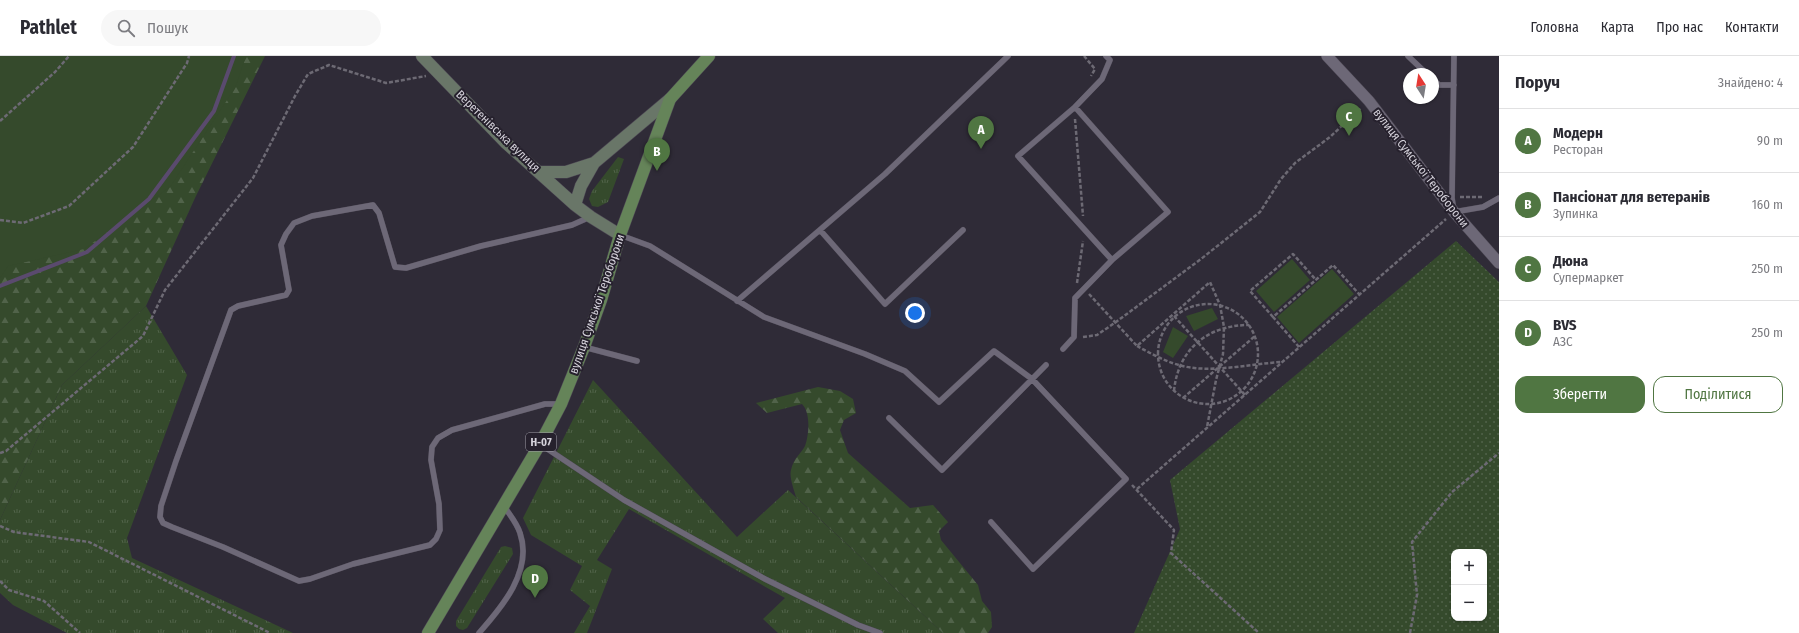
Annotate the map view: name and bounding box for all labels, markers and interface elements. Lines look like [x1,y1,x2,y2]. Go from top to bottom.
search box [101,10,381,46]
text: Pathlet [20,16,77,39]
icon: search [115,17,137,39]
text: Пошук [147,19,188,37]
text: Головна [1531,19,1579,36]
text: Карта [1601,19,1634,36]
text: Про нас [1656,19,1703,36]
text: Контакти [1725,19,1779,36]
north arrow [1403,68,1439,104]
text: Поруч [1515,72,1560,93]
text: Знайдено: 4 [1718,75,1783,90]
street label: Веретенівська вулиця [453,87,543,175]
pin: C [1336,103,1362,136]
street label: вулиця Сумської Тероборони [1370,106,1472,230]
pin: A [968,116,994,149]
text: Модерн [1553,124,1603,142]
text: A [1524,133,1532,148]
text: 90 m [1757,133,1783,148]
pin: B [644,138,670,171]
text: Ресторан [1553,142,1603,157]
text: Пансіонат для ветеранів [1553,188,1710,206]
text: B [1524,197,1532,212]
text: 160 m [1752,197,1783,212]
text: Зупинка [1553,206,1598,221]
street label: вулиця Сумської Тероборони [566,232,628,376]
text: Дюна [1553,252,1588,270]
text: C [1525,261,1531,276]
text: 250 m [1751,261,1783,276]
text: Супермаркет [1553,270,1624,285]
your location [905,303,925,323]
text: BVS [1553,316,1577,334]
text: D [1524,325,1532,340]
text: 250 m [1751,325,1783,340]
text: АЗС [1553,334,1573,349]
button: Зберегти [1515,376,1645,413]
button: Поділитися [1653,376,1783,413]
road number: Н-07 [526,433,556,451]
map controls [1451,549,1487,621]
button: + [1451,549,1487,585]
pin: D [522,565,548,598]
button: − [1451,585,1487,621]

